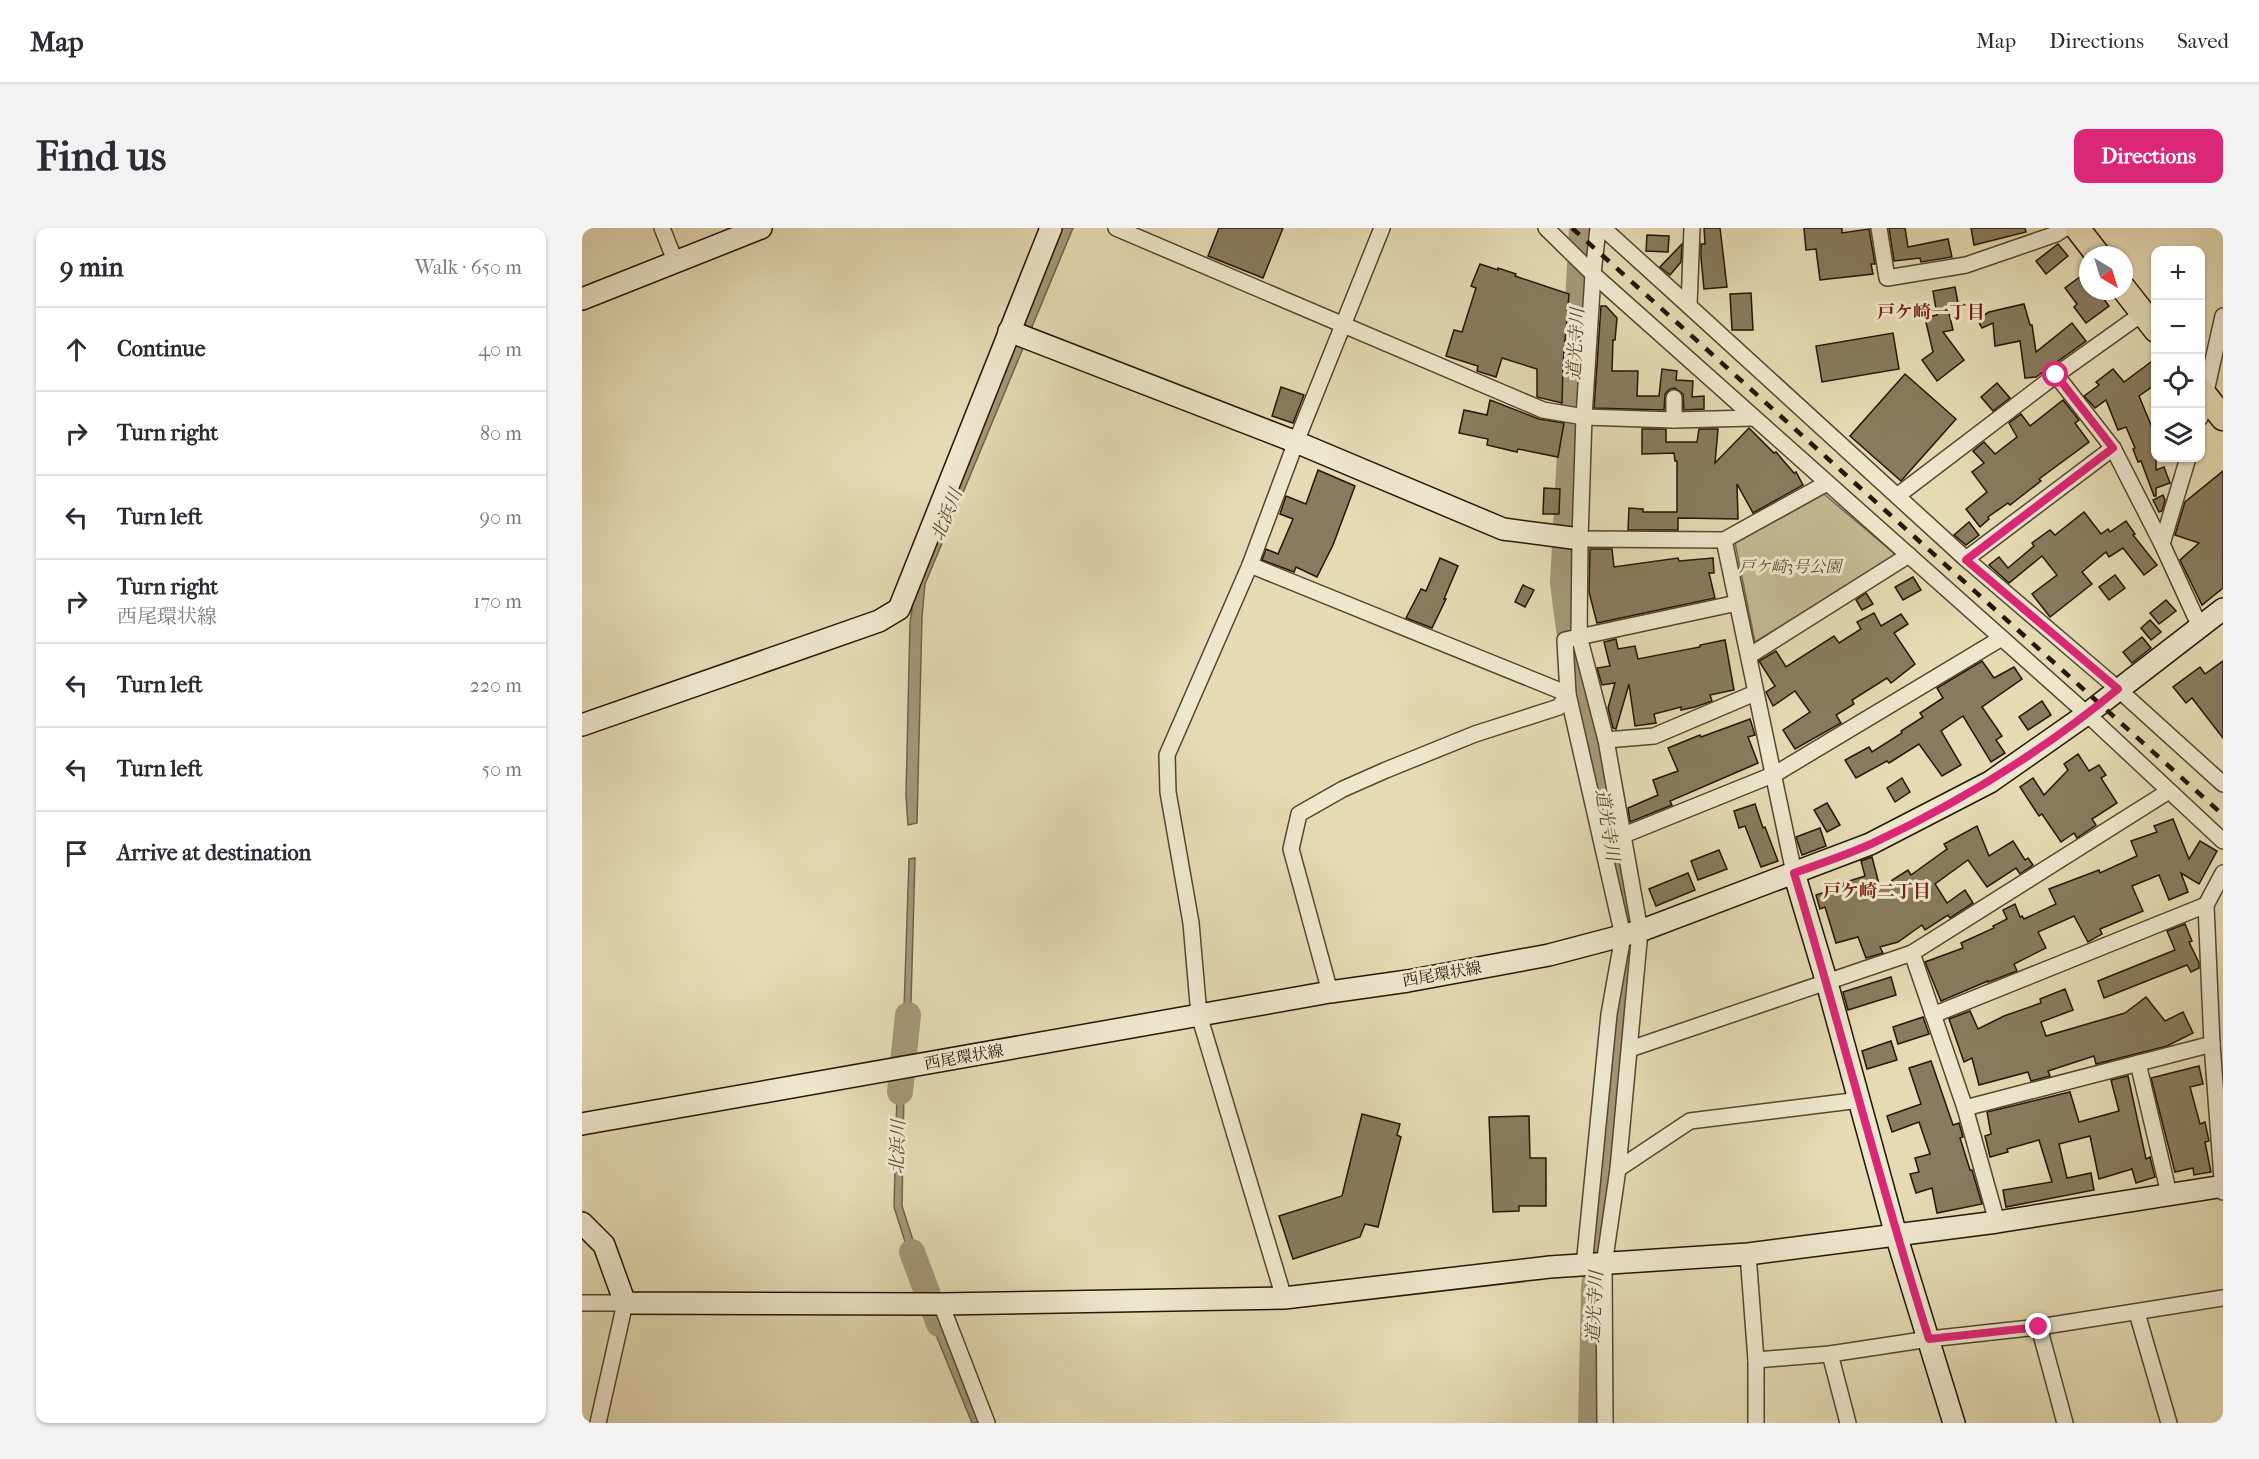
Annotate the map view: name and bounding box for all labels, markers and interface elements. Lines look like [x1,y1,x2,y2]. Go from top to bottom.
text: Map [30,25,84,58]
text: Map [1976,29,2016,53]
text: Directions [2049,29,2144,53]
text: Saved [2177,29,2229,53]
button: Directions [2074,129,2223,183]
text: Find us [36,132,166,181]
north arrow [2079,246,2133,300]
map controls [2151,246,2205,462]
button: + [2151,246,2205,300]
text: 9 min [60,252,124,283]
text: Walk · 650 m [415,256,522,279]
button: − [2151,300,2205,354]
district label: 戸ケ崎一丁目 [1877,302,1985,323]
water label: 道光寺川 [1564,306,1588,381]
icon: ahead [60,333,93,366]
text: Continue [117,336,206,362]
text: 40 m [478,338,522,361]
button: locate [2151,354,2205,408]
route start [2042,361,2068,387]
button: layers [2151,408,2205,462]
icon: right [60,417,93,450]
text: Turn right [117,420,218,446]
text: 80 m [480,422,522,445]
water label: 北浜川 [927,484,968,544]
icon: left [60,501,93,534]
text: Turn left [117,504,203,530]
text: 90 m [480,506,522,529]
park label: 戸ケ崎3号公園 [1739,557,1844,576]
text: Turn right [117,574,218,600]
icon: right [60,585,93,618]
text: 170 m [473,590,522,613]
text: 西尾環状線 [117,605,217,628]
icon: left [60,669,93,702]
text: Turn left [117,672,203,698]
text: 220 m [469,674,522,697]
icon: left [60,753,93,786]
text: Turn left [117,756,203,782]
text: 50 m [481,758,522,781]
water label: 道光寺川 [1591,788,1623,864]
icon: arrive [60,837,93,870]
text: Arrive at destination [117,840,311,866]
district label: 戸ケ崎二丁目 [1823,881,1931,902]
street label: 西尾環状線 [1401,958,1483,990]
street label: 西尾環状線 [923,1041,1005,1073]
water label: 北浜川 [887,1118,910,1174]
water label: 道光寺川 [1583,1269,1607,1344]
route end [2025,1313,2051,1339]

